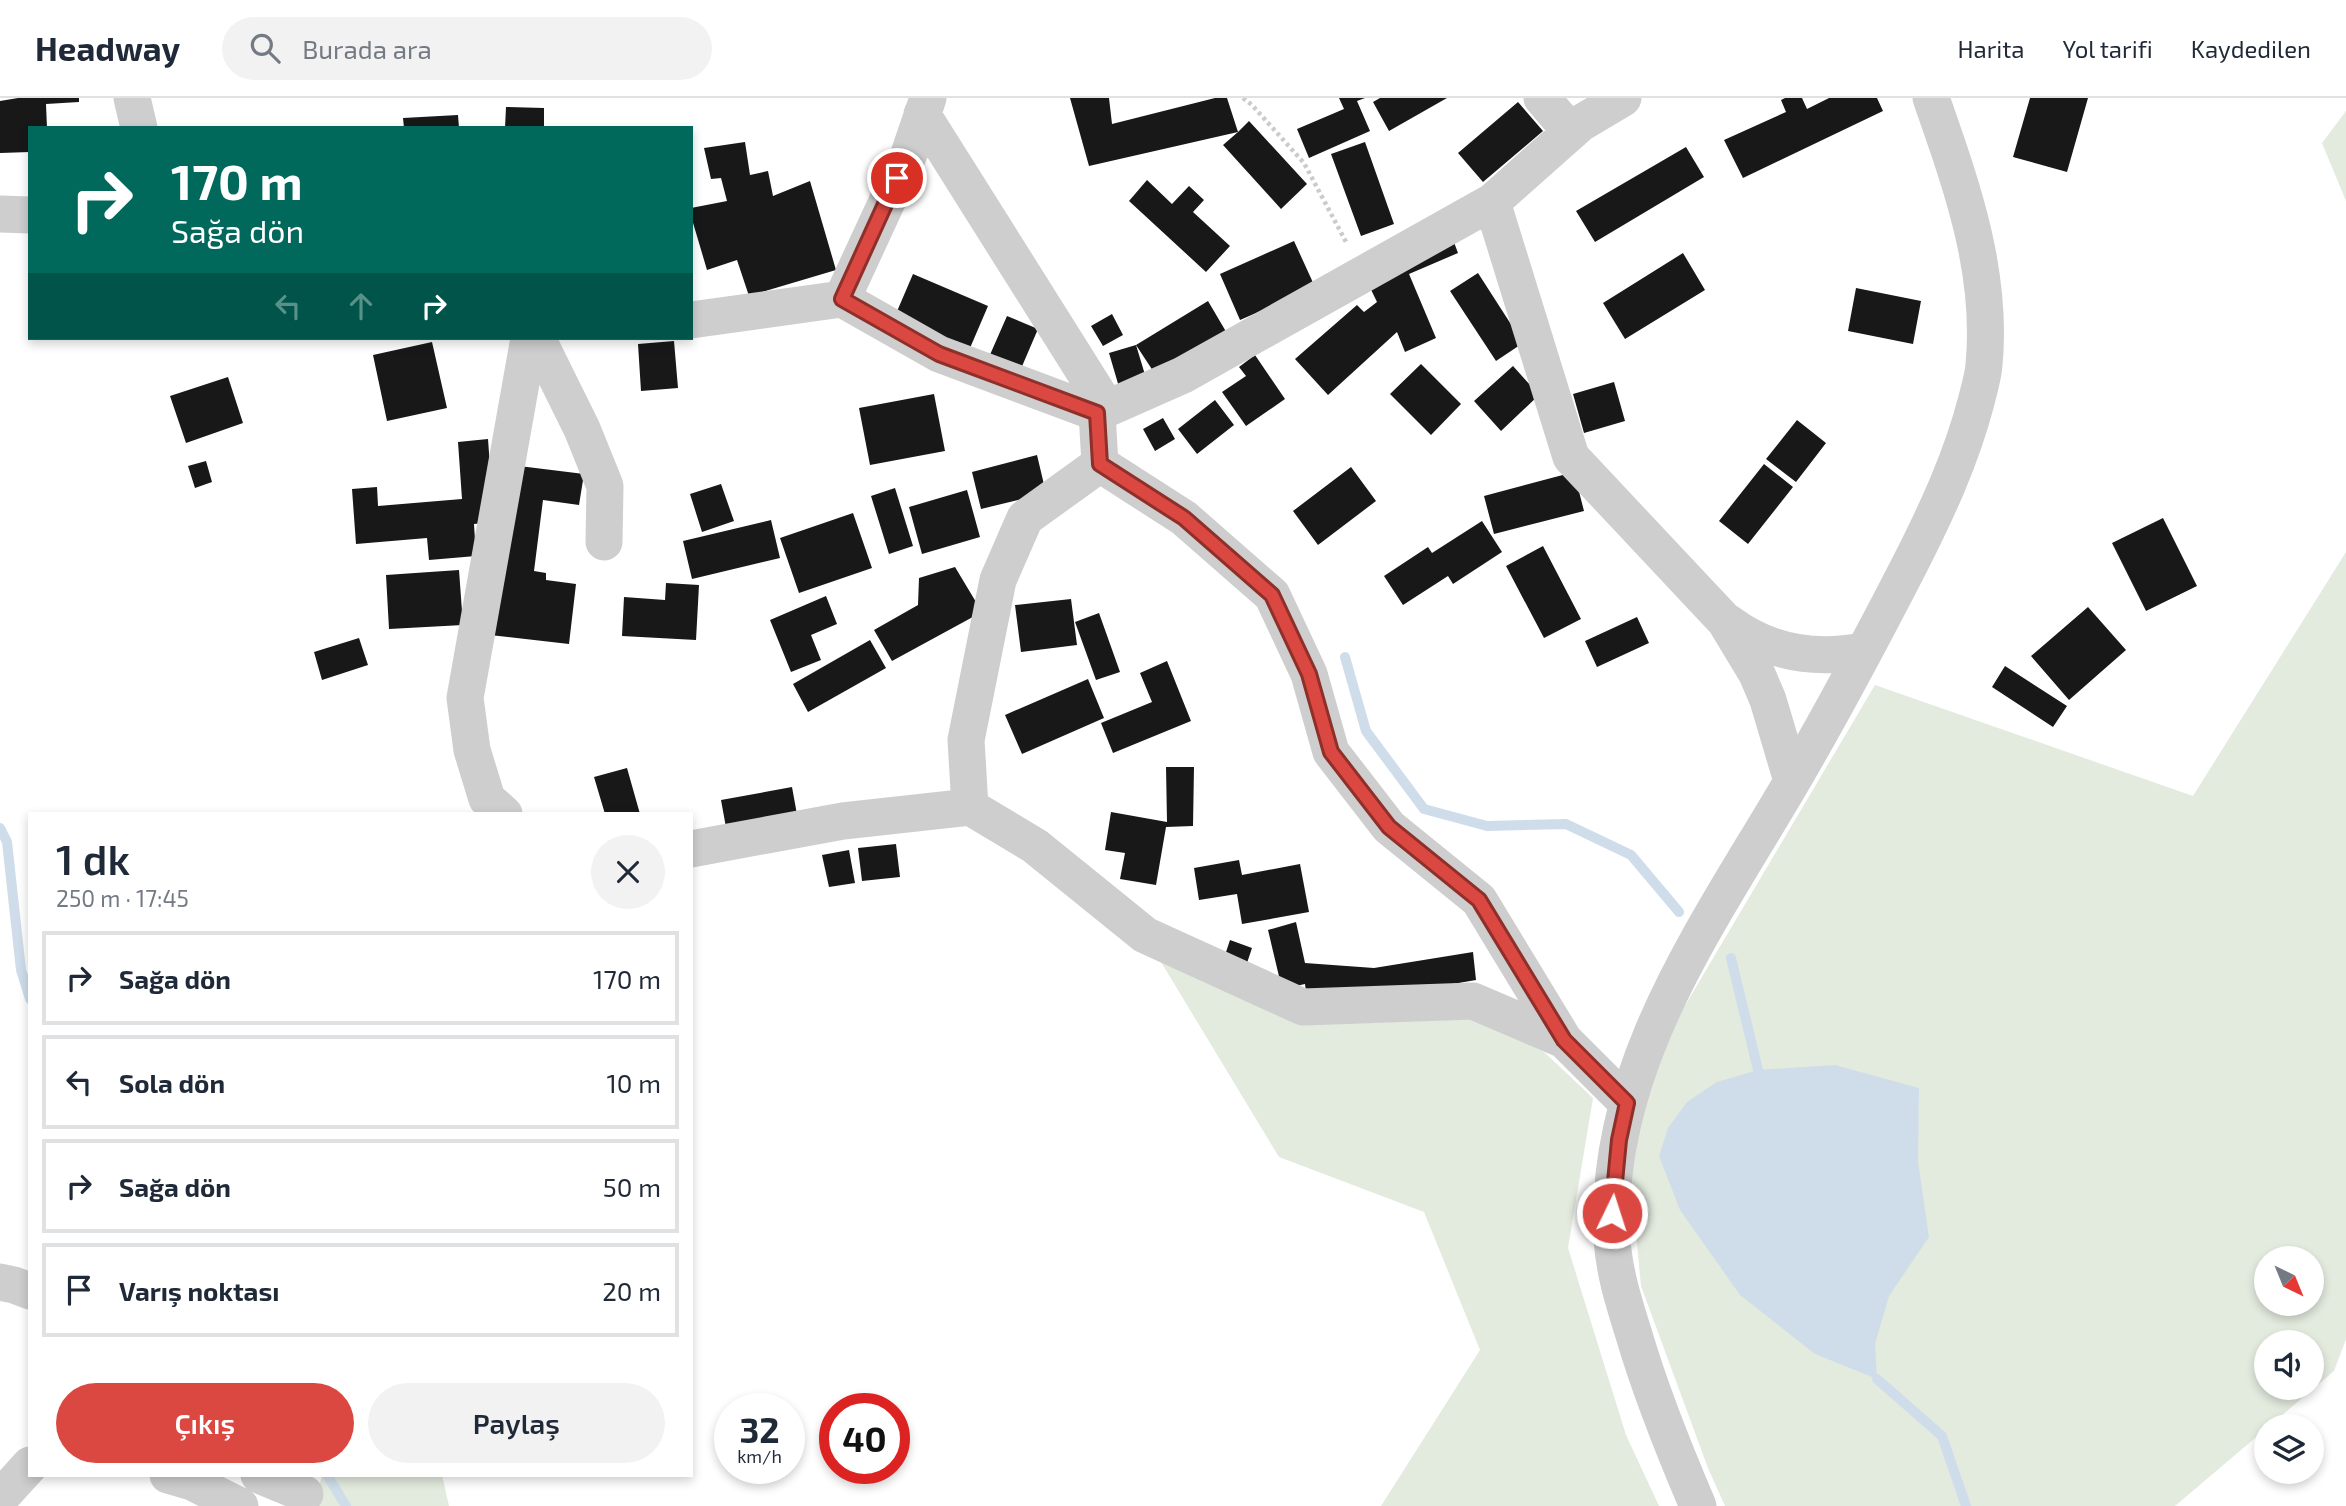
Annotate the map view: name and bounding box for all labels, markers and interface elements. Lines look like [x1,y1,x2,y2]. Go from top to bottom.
search box [222,17,712,80]
text: Headway [35,28,180,68]
icon: search [246,29,284,67]
text: Burada ara [302,33,432,64]
text: Harita [1957,34,2025,63]
text: Yol tarifi [2063,34,2153,63]
text: Kaydedilen [2191,34,2311,63]
pin [867,148,927,208]
text: 170 m [171,151,303,210]
icon: right [56,154,147,245]
icon: arrive [878,159,916,197]
text: Sağa dön [171,211,304,249]
icon: left [269,287,307,325]
icon: ahead [342,287,380,325]
icon: right [415,287,453,325]
text: 1 dk [56,833,130,883]
button: close [591,835,665,909]
text: 250 m · 17:45 [56,884,189,912]
icon: right [60,959,98,997]
text: Sağa dön [119,963,231,994]
text: 170 m [593,963,661,994]
icon: left [60,1063,98,1101]
text: Sola dön [119,1067,225,1098]
text: 10 m [606,1067,661,1098]
icon: right [60,1167,98,1205]
text: Sağa dön [119,1171,231,1202]
text: 50 m [603,1171,661,1202]
position arrow [1575,1176,1649,1250]
north arrow [2254,1246,2324,1316]
map controls [2254,1246,2324,1484]
icon: arrive [60,1271,98,1309]
text: Varış noktası [119,1275,279,1306]
text: 20 m [602,1275,661,1306]
button: sound [2254,1330,2324,1400]
button: Çıkış [56,1383,354,1463]
button: Paylaş [368,1383,665,1463]
speed limit sign: 40 [819,1393,910,1484]
text: 32 [739,1408,780,1450]
button: layers [2254,1414,2324,1484]
text: km/h [737,1445,782,1467]

